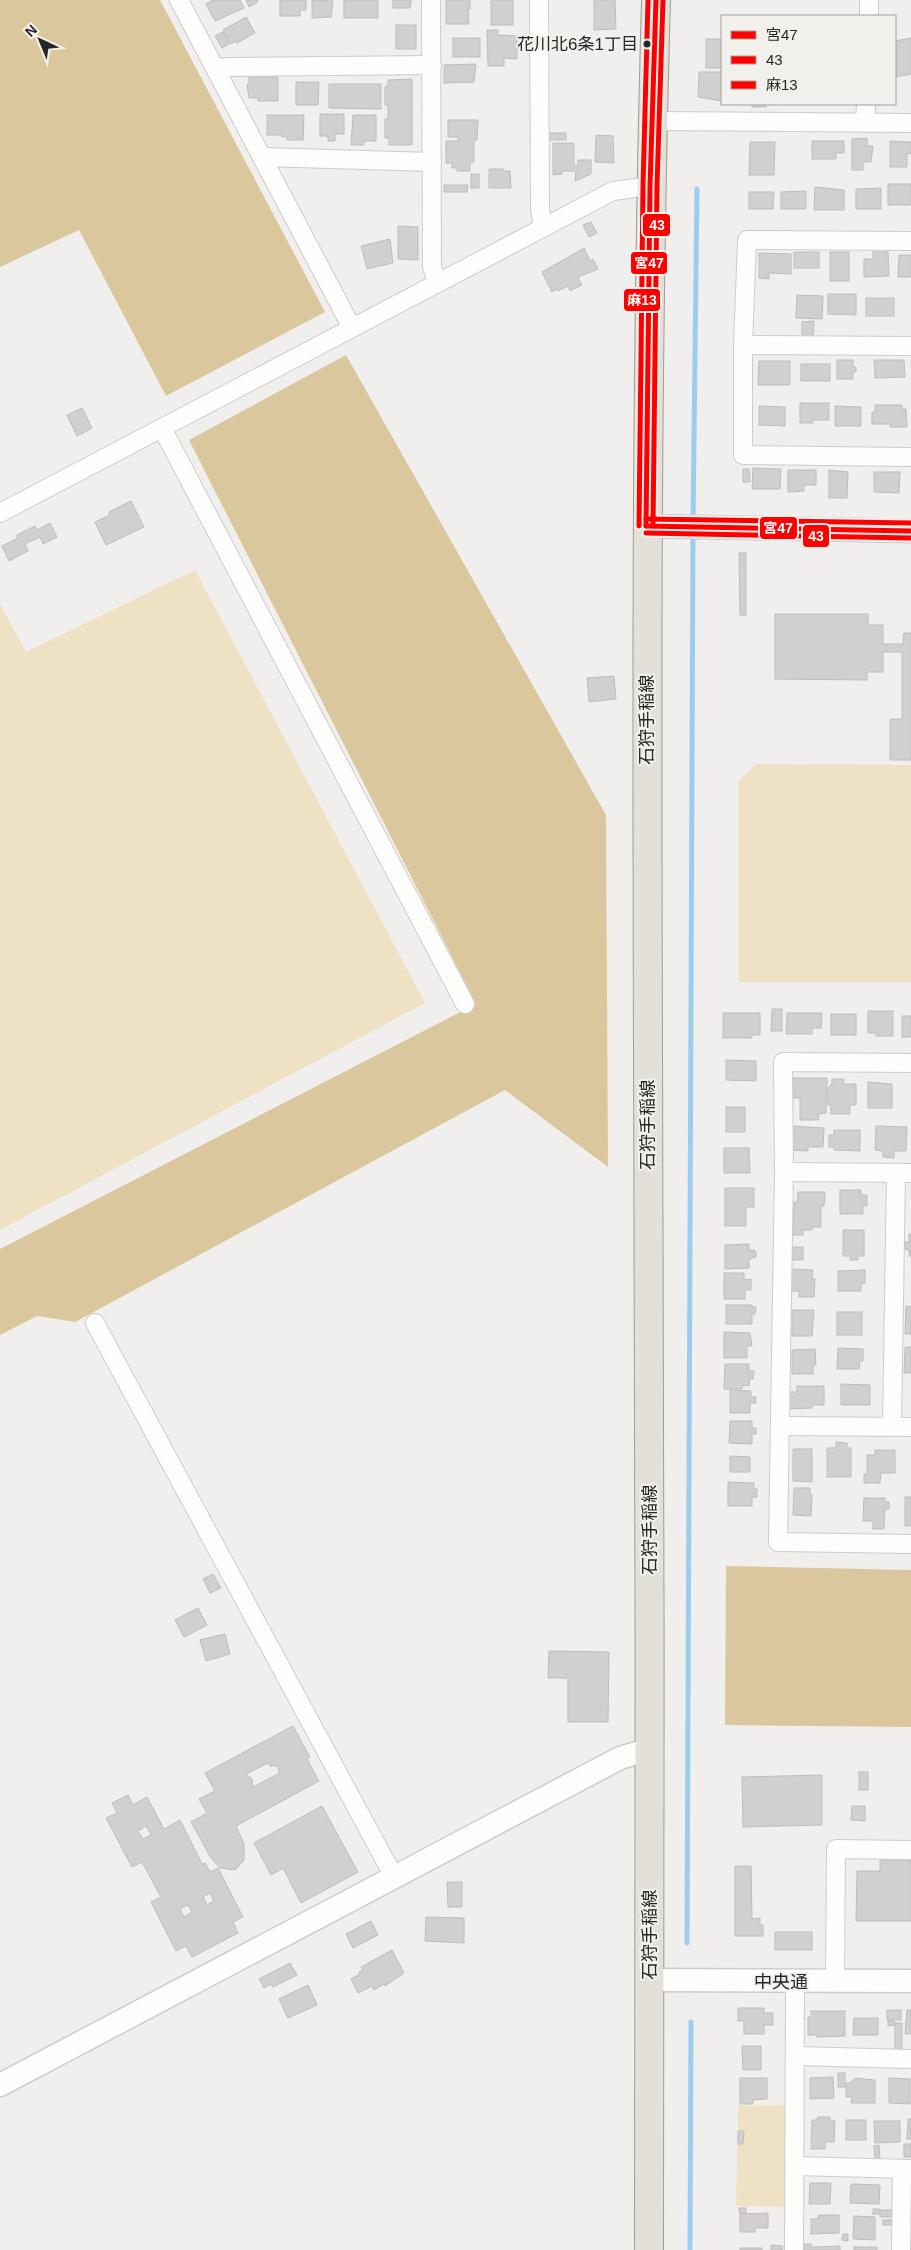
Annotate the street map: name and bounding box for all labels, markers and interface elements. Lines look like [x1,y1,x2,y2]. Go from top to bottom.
north arrow [15,15,65,65]
legend [721,15,896,105]
text: N [22,21,40,40]
text: 宮47 [766,26,798,43]
place label: 花川北6条1丁目 [517,35,638,54]
marker: 花川北6条1丁目 [642,39,652,49]
text: 43 [766,51,783,68]
text: 麻13 [766,76,798,93]
line badge: 43 [642,213,671,237]
text: 43 [649,217,665,233]
line badge: 宮47 [630,251,668,275]
text: 宮47 [634,255,664,271]
line badge: 麻13 [623,288,661,312]
text: 麻13 [627,292,657,308]
line badge: 宮47 [759,516,798,540]
text: 宮47 [763,520,793,536]
line badge: 43 [802,524,830,548]
text: 43 [808,528,824,544]
street label: 石狩手稲線 [637,675,657,765]
street label: 石狩手稲線 [638,1080,658,1170]
street label: 石狩手稲線 [640,1485,660,1575]
street label: 石狩手稲線 [640,1890,660,1980]
street label: 中央通 [754,1972,808,1992]

